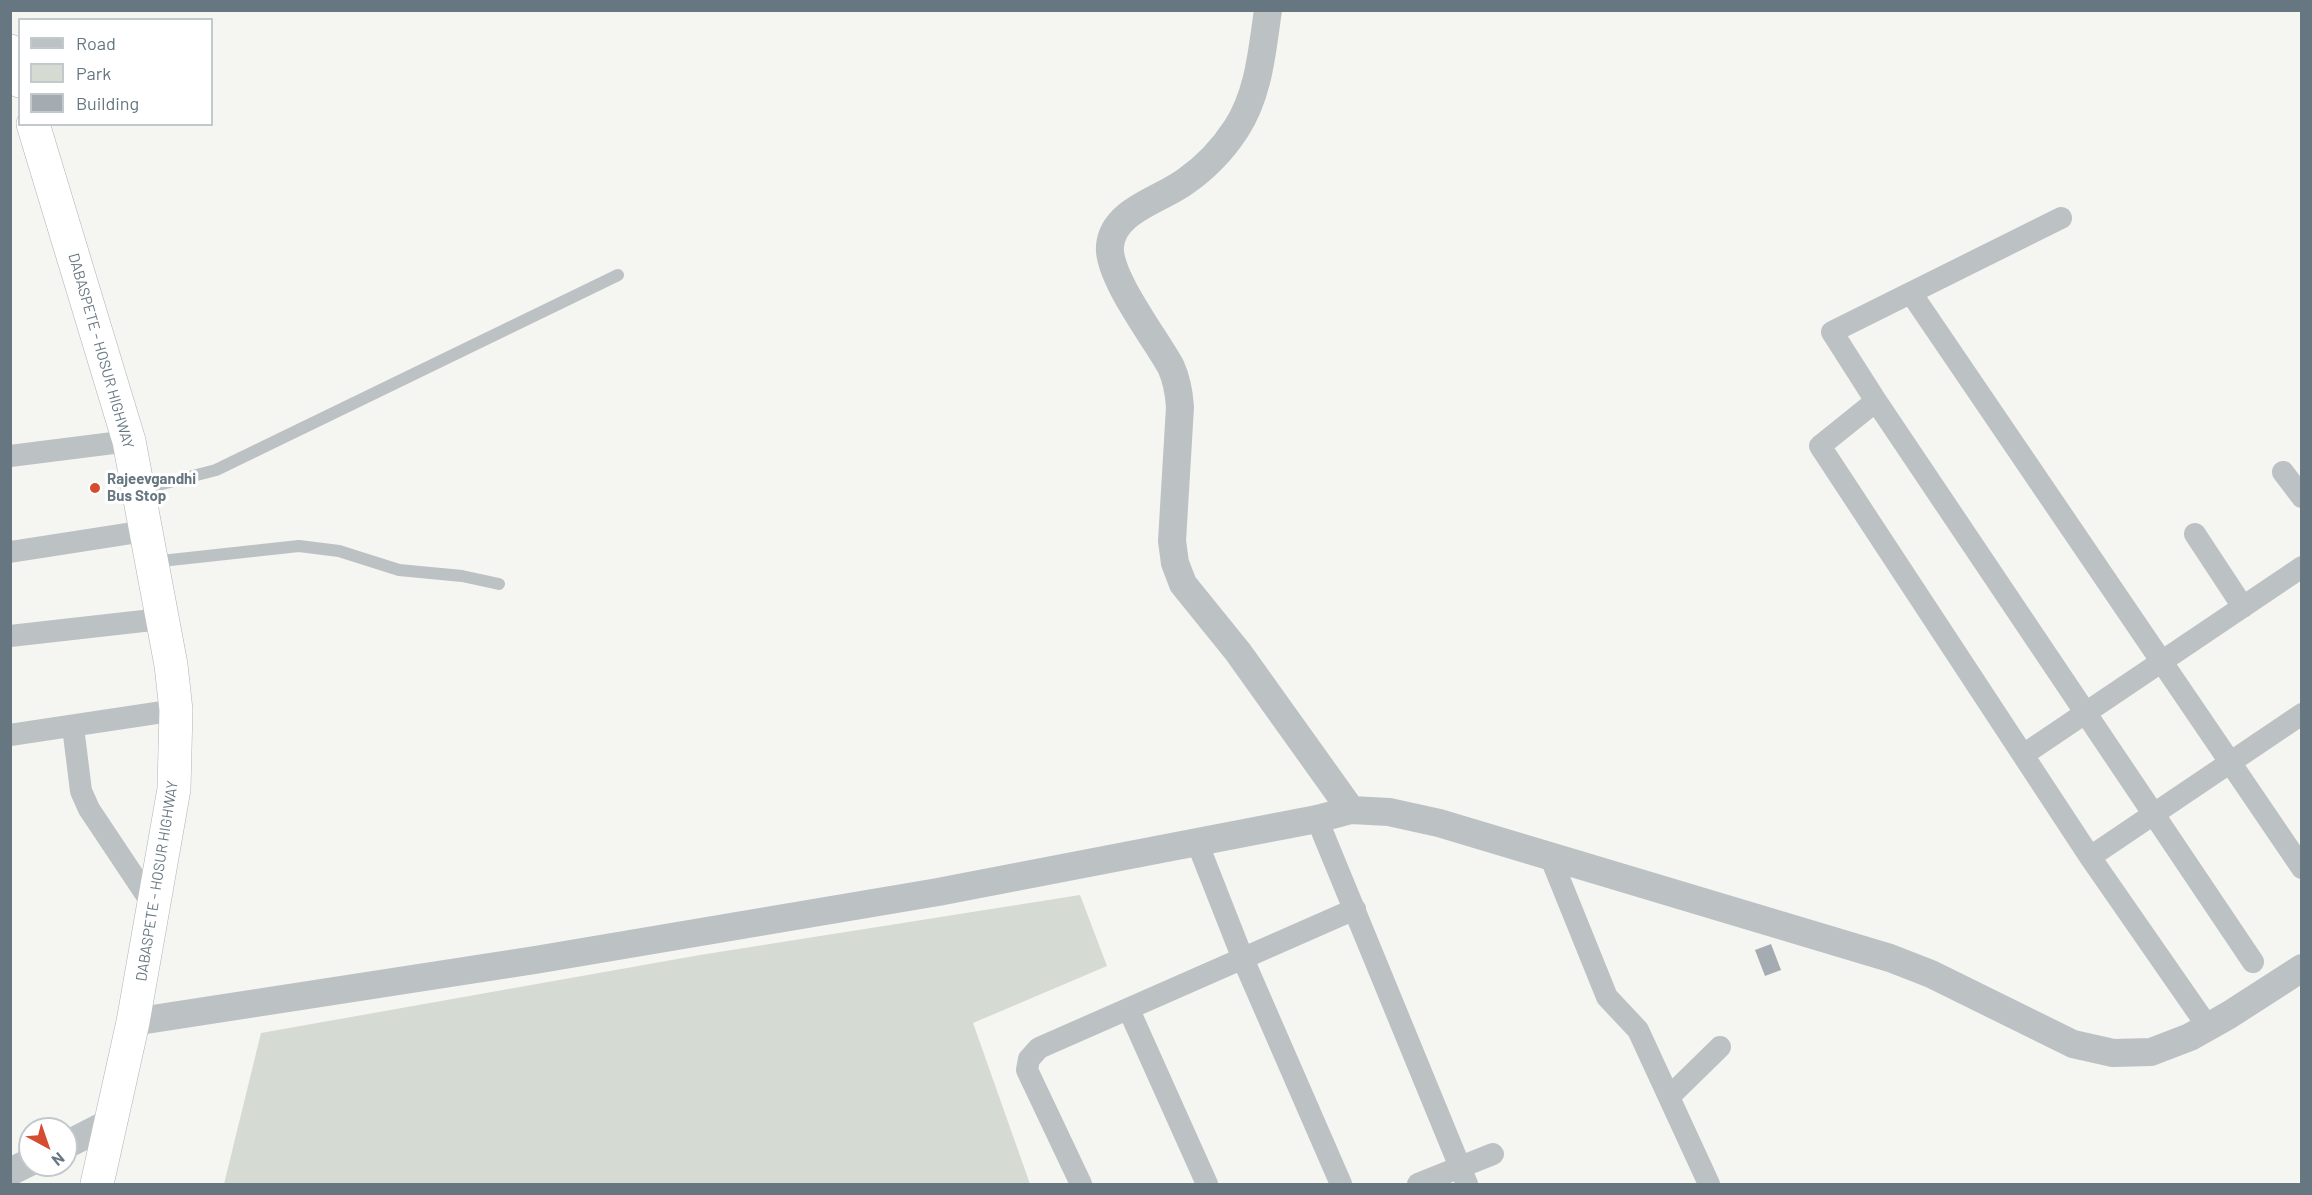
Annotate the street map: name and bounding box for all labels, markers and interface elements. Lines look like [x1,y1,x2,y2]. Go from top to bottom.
legend [18,18,213,126]
text: Road [76,32,116,54]
text: Park [76,62,111,84]
text: Building [76,92,139,114]
street label: DABASPETE - HOSUR HIGHWAY [64,251,138,451]
place label: Rajeevgandhi Bus Stop [107,470,196,505]
marker: Rajeevgandhi Bus Stop [88,481,102,495]
street label: DABASPETE - HOSUR HIGHWAY [132,779,182,983]
north arrow [18,1117,78,1177]
text: N [48,1149,69,1170]

